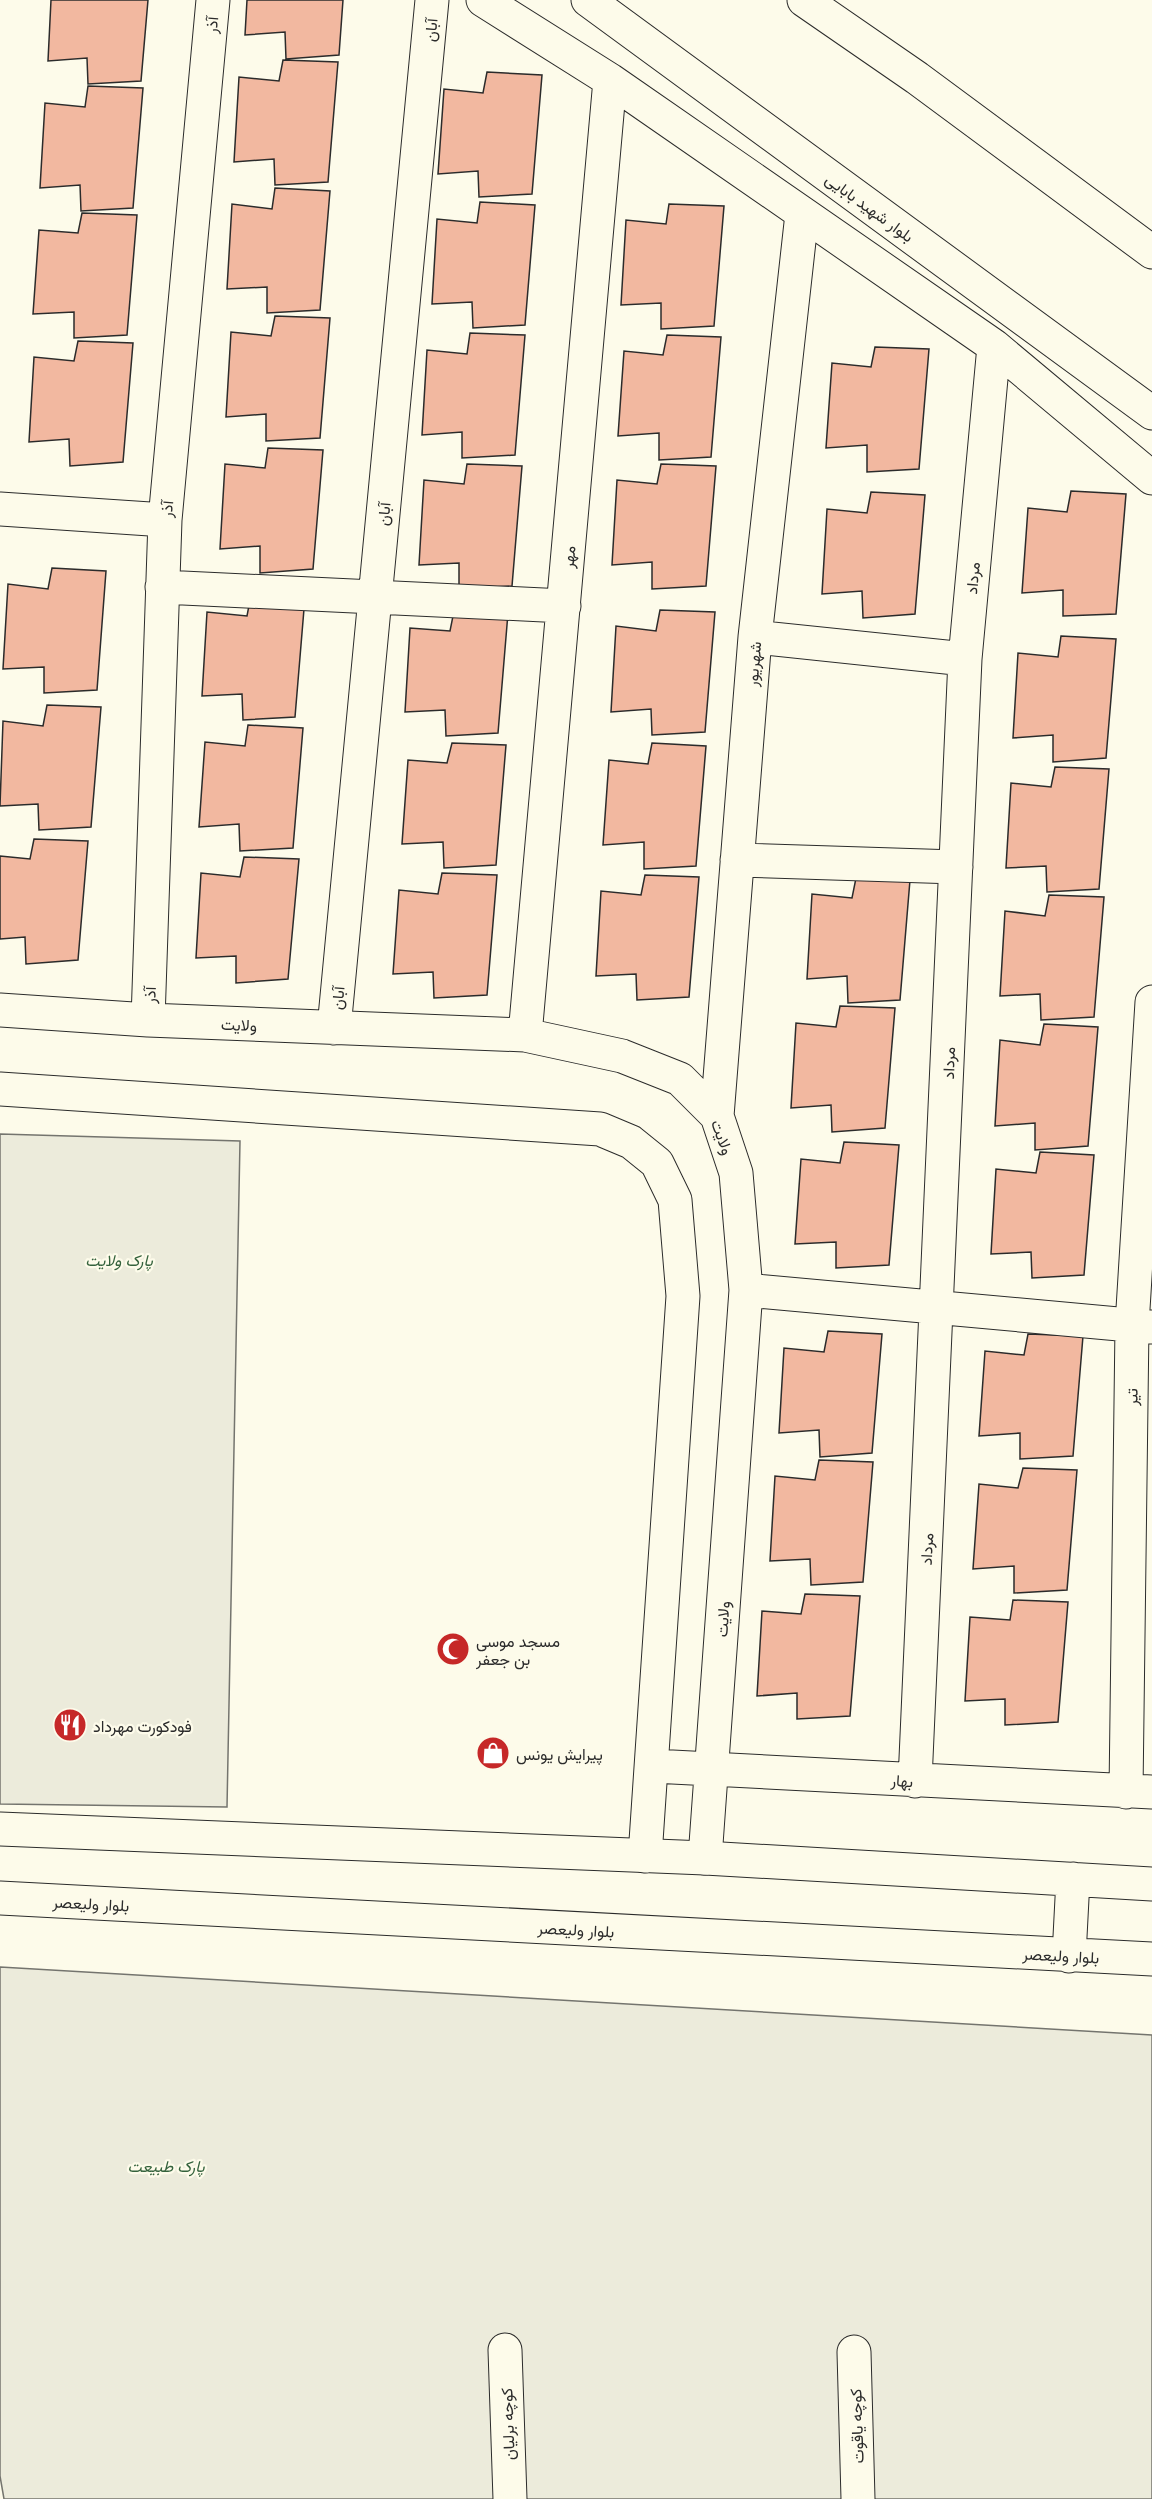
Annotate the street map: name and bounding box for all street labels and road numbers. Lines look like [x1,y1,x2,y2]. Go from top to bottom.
street label: آذر [200,14,223,35]
street label: آبان [419,16,442,43]
street label: بلوار شهید بابایی [821,168,918,247]
street label: آذر [155,498,178,519]
street label: آبان [372,500,395,527]
street label: مهر [556,545,580,570]
street label: مرداد [960,561,985,595]
street label: شهریور [740,641,766,689]
street label: آبان [326,984,349,1011]
street label: آذر [138,985,161,1005]
street label: ولایت [221,1013,257,1036]
street label: مرداد [937,1046,960,1080]
street label: ولایت [706,1116,739,1158]
street label: تیر [1120,1388,1143,1407]
street label: مرداد [915,1532,938,1566]
street label: ولایت [710,1600,735,1638]
street label: بهار [889,1769,914,1792]
street label: بلوار ولیعصر [51,1890,130,1916]
street label: بلوار ولیعصر [536,1916,615,1942]
street label: بلوار ولیعصر [1021,1942,1100,1968]
street label: کوچه برلیان [495,2387,521,2461]
street label: کوچه یاقوت [844,2388,870,2464]

